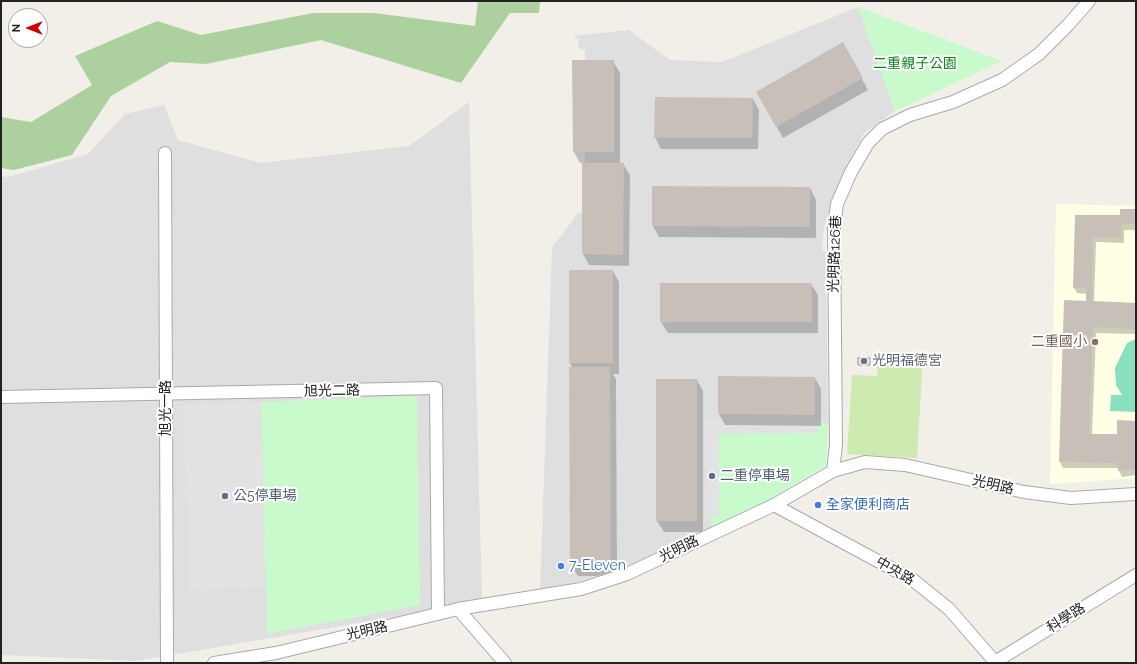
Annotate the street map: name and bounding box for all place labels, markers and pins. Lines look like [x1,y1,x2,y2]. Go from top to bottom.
place label: 二重國小 [1031,334,1087,350]
marker: 二重國小 [1090,337,1100,347]
place label: 光明福德宮 [872,353,942,369]
marker: 光明福德宮 [859,356,869,366]
place label: 二重停車場 [720,468,790,484]
marker: 二重停車場 [707,471,717,481]
place label: 公5停車場 [233,488,297,504]
marker: 公5停車場 [220,491,230,501]
place label: 全家便利商店 [826,497,910,513]
marker: 全家便利商店 [813,500,823,510]
place label: 7-Eleven [569,558,626,574]
marker: 7-Eleven [556,561,566,571]

